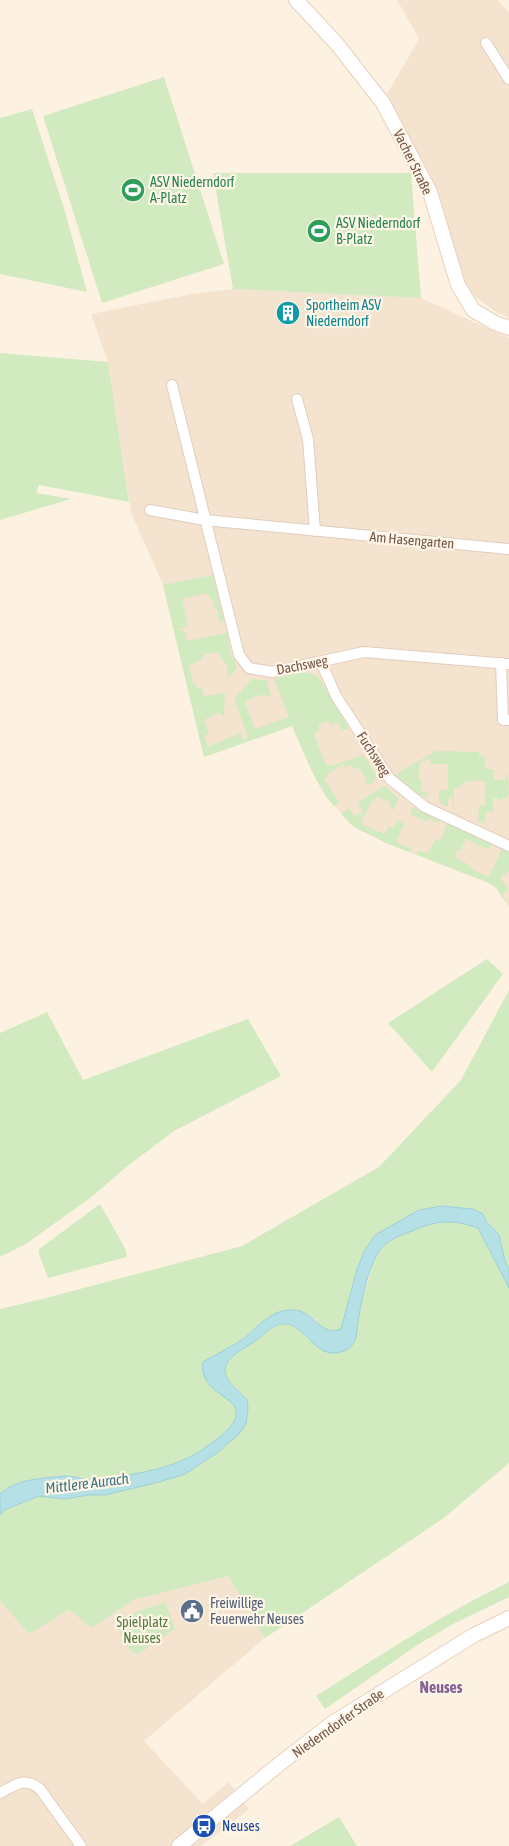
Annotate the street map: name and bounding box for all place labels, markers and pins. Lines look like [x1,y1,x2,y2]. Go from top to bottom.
place label: ASV Niederndorf A-Platz [150,174,234,206]
sports icon: ASV Niederndorf A-Platz [120,177,146,203]
place label: ASV Niederndorf B-Platz [336,215,420,247]
sports icon: ASV Niederndorf B-Platz [306,218,332,244]
place label: Sportheim ASV Niederndorf [306,297,381,329]
building icon: Sportheim ASV Niederndorf [275,300,301,326]
place label: Freiwillige Feuerwehr Neuses [210,1595,304,1627]
public building icon: Freiwillige Feuerwehr Neuses [179,1598,205,1624]
bus stop icon: Neuses [191,1813,217,1839]
place label: Neuses [222,1818,260,1834]

